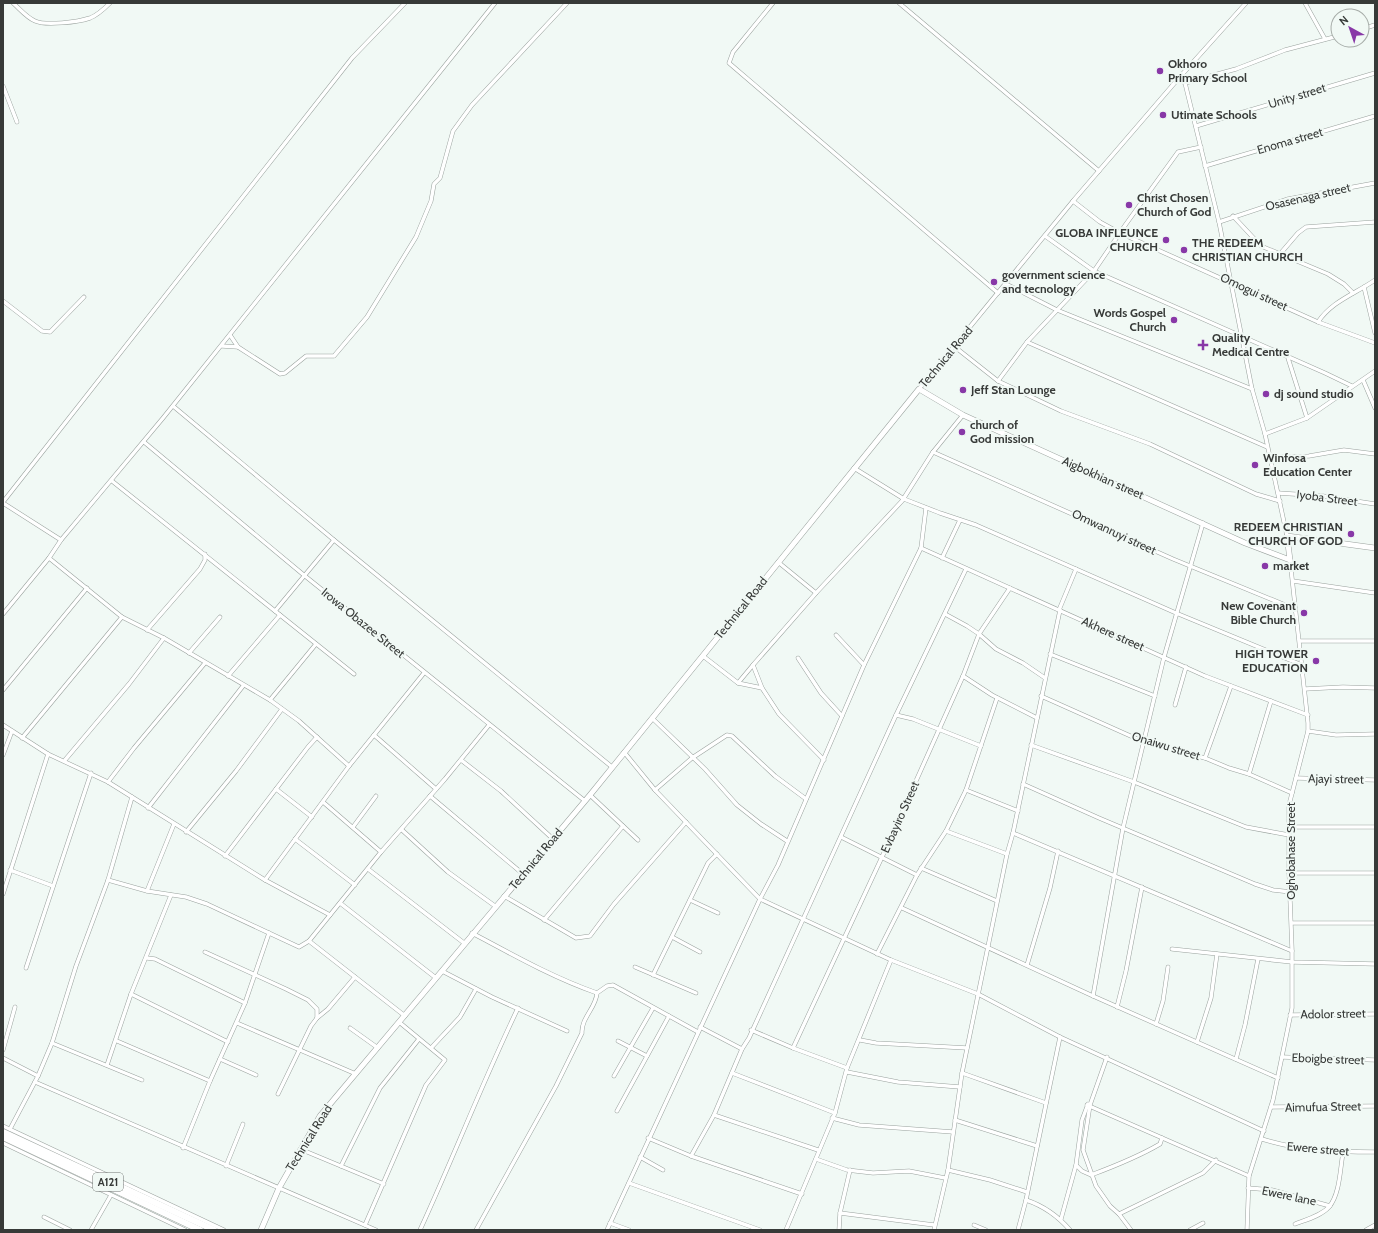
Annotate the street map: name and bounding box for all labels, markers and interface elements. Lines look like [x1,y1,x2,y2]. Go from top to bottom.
north arrow [1330,8,1370,48]
text: N [1336,12,1351,28]
place label: Okhoro Primary School [1168,56,1247,85]
marker: Okhoro Primary School [1155,66,1165,76]
street label: Unity street [1266,80,1328,111]
place label: Utimate Schools [1171,107,1257,122]
marker: Utimate Schools [1158,110,1168,120]
street label: Enoma street [1255,124,1325,157]
street label: Osasenaga street [1264,179,1352,214]
place label: Christ Chosen Church of God [1137,190,1211,219]
marker: Christ Chosen Church of God [1124,200,1134,210]
place label: GLOBA INFLEUNCE CHURCH [1055,225,1158,254]
marker: GLOBA INFLEUNCE CHURCH [1161,235,1171,245]
place label: THE REDEEM CHRISTIAN CHURCH [1192,235,1303,264]
marker: THE REDEEM CHRISTIAN CHURCH [1179,245,1189,255]
place label: government science and tecnology [1002,267,1105,296]
street label: Omogui street [1218,269,1290,314]
marker: government science and tecnology [989,277,999,287]
place label: Words Gospel Church [1094,305,1166,334]
marker: Words Gospel Church [1169,315,1179,325]
street label: Technical Road [916,323,976,390]
place label: Quality Medical Centre [1212,330,1289,359]
marker: Quality Medical Centre [1197,339,1209,351]
place label: Jeff Stan Lounge [970,382,1056,397]
marker: Jeff Stan Lounge [958,385,968,395]
place label: dj sound studio [1274,386,1354,401]
marker: dj sound studio [1261,389,1271,399]
place label: church of God mission [970,417,1034,446]
marker: church of God mission [957,427,967,437]
place label: Winfosa Education Center [1263,450,1352,479]
street label: Aigbokhian street [1060,453,1146,502]
marker: Winfosa Education Center [1250,460,1260,470]
street label: Iyoba Street [1296,486,1358,509]
street label: Omwanruyi street [1070,506,1159,558]
place label: REDEEM CHRISTIAN CHURCH OF GOD [1234,519,1343,548]
marker: REDEEM CHRISTIAN CHURCH OF GOD [1346,529,1356,539]
place label: market [1273,558,1309,573]
marker: market [1260,561,1270,571]
street label: Technical Road [711,574,770,642]
street label: Irowa Obazee Street [318,584,408,661]
place label: New Covenant Bible Church [1221,598,1296,627]
marker: New Covenant Bible Church [1299,608,1309,618]
street label: Akhere street [1080,613,1147,654]
place label: HIGH TOWER EDUCATION [1235,646,1308,675]
marker: HIGH TOWER EDUCATION [1311,656,1321,666]
street label: Onaiwu street [1130,728,1202,763]
street label: Ajayi street [1308,771,1364,786]
street label: Evbayiro Street [877,779,922,855]
street label: Oghobahase Street [1283,802,1298,900]
street label: Technical Road [506,825,566,892]
street label: Adolor street [1300,1005,1366,1022]
street label: Eboigbe street [1291,1050,1365,1067]
street label: Aimufua Street [1285,1098,1361,1115]
street label: Technical Road [282,1102,335,1174]
street label: Ewere street [1286,1138,1350,1159]
road number: A121 [93,1173,123,1191]
street label: Ewere lane [1261,1182,1318,1209]

